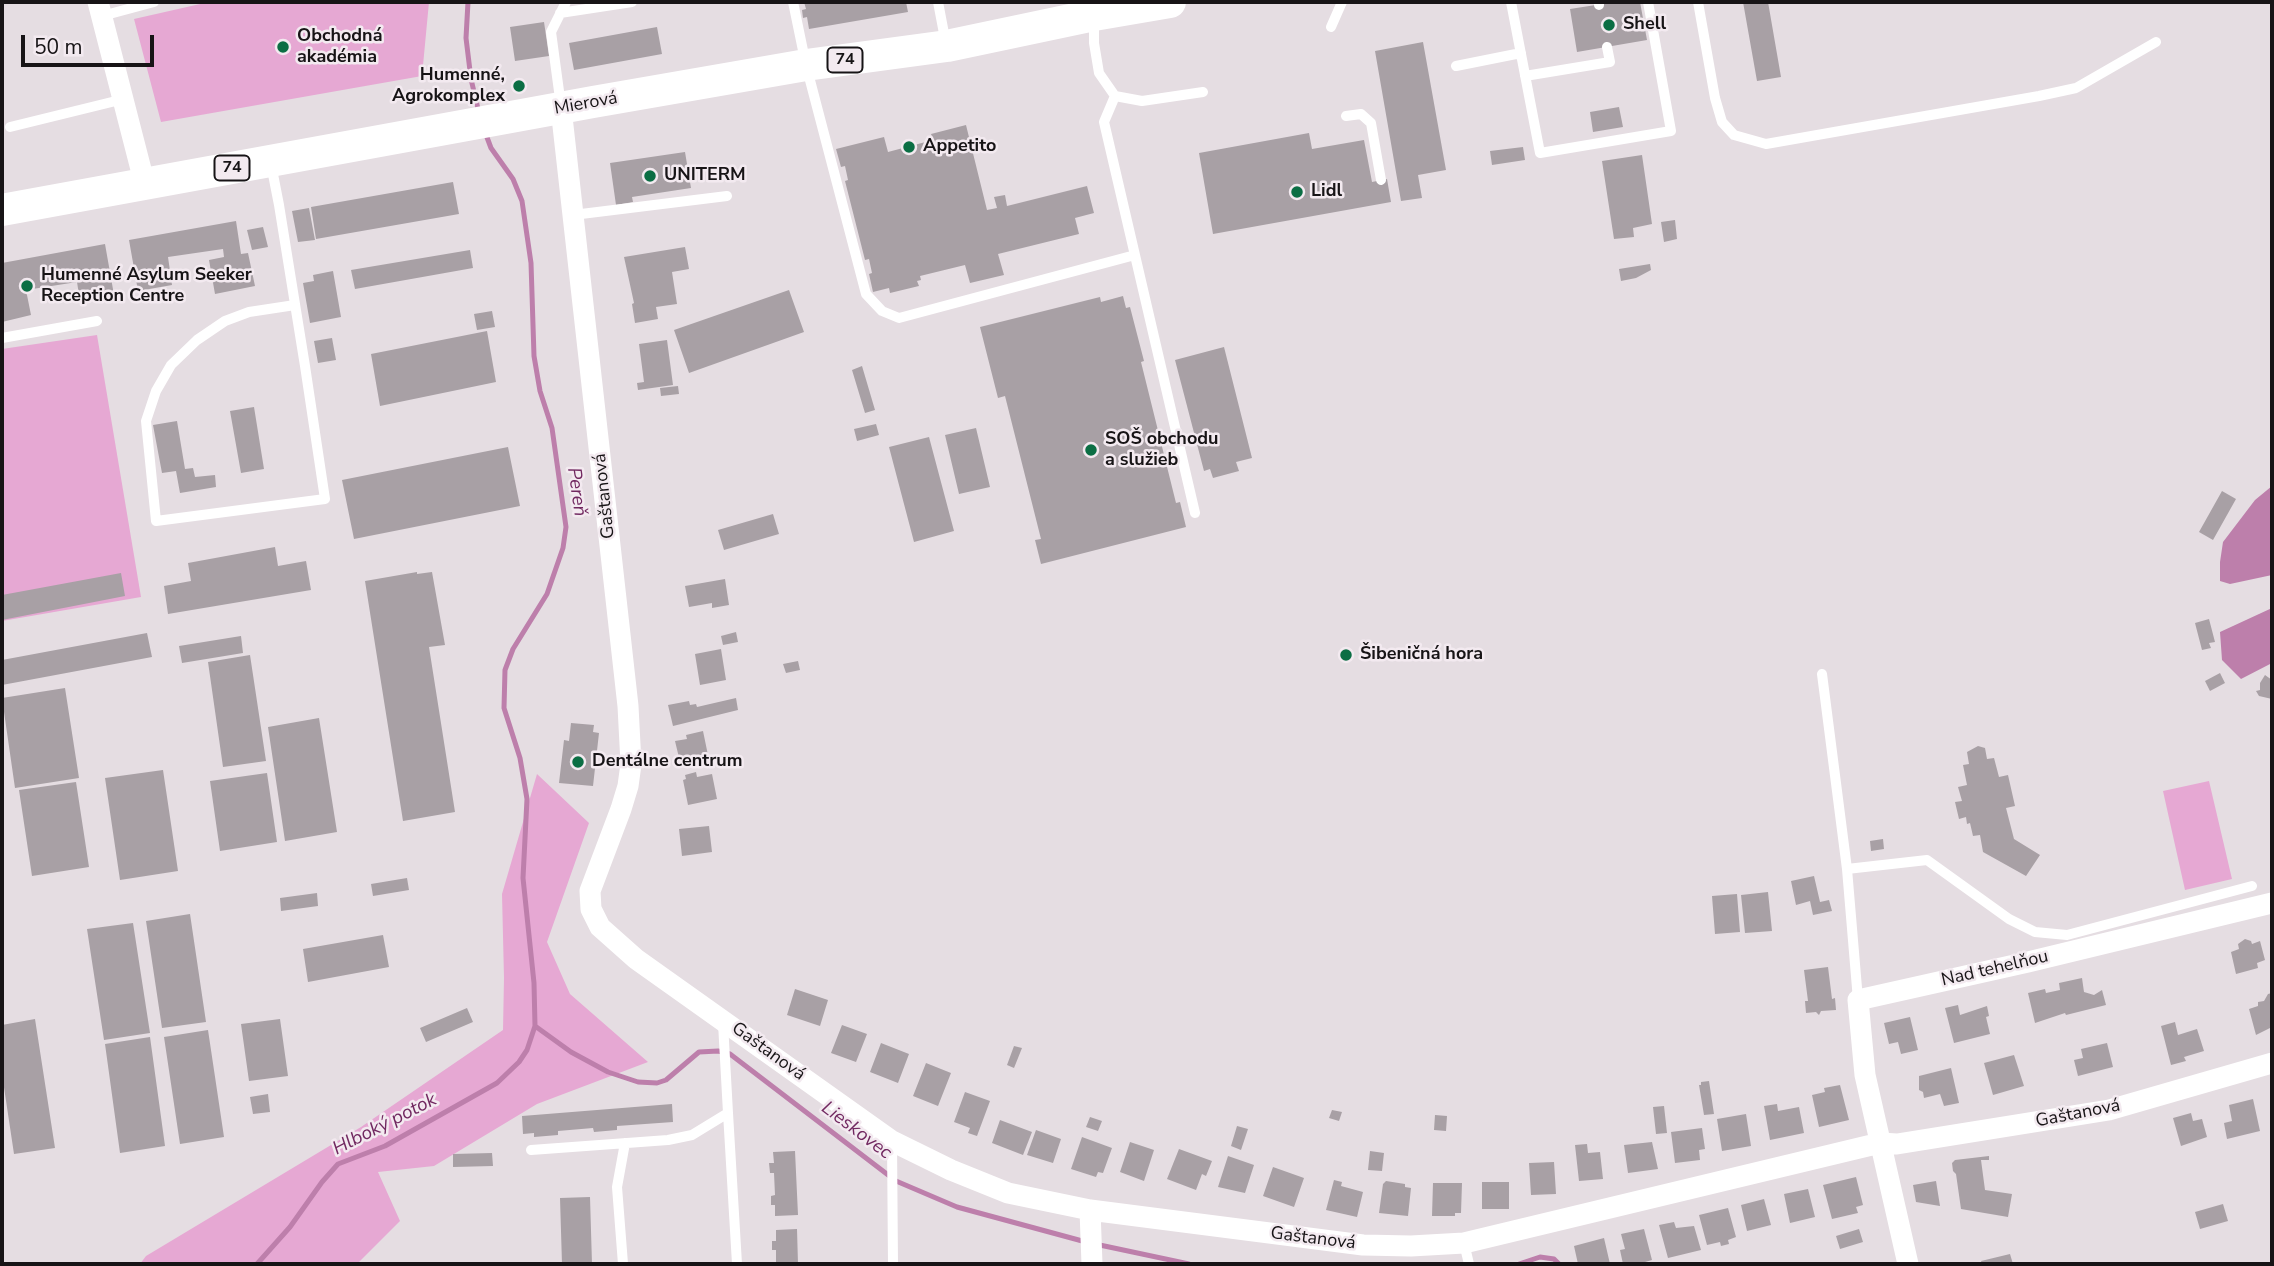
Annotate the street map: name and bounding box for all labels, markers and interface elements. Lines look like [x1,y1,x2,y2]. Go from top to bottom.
place label: Shell [1623,14,1666,36]
marker: Shell [1601,17,1617,33]
scale bar [24,21,158,65]
place label: Obchodná akadémia [297,26,382,68]
text: 50 m [34,33,83,61]
marker: Obchodná akadémia [275,39,291,55]
road number: 74 [828,48,862,72]
place label: Humenné, Agrokomplex [392,65,505,108]
marker: Humenné, Agrokomplex [511,78,527,94]
street label: Mierová [553,88,619,120]
place label: Appetito [923,136,996,158]
marker: Appetito [901,139,917,155]
road number: 74 [215,156,250,180]
place label: UNITERM [664,165,746,187]
marker: UNITERM [642,168,658,184]
place label: Lidl [1311,181,1342,203]
marker: Lidl [1289,184,1305,200]
place label: Humenné Asylum Seeker Reception Centre [41,265,252,308]
marker: Humenné Asylum Seeker Reception Centre [19,278,35,294]
place label: SOŠ obchodu a služieb [1105,429,1218,472]
marker: SOŠ obchodu a služieb [1083,442,1099,458]
street label: Gaštanová [590,452,620,540]
water label: Pereň [561,466,591,518]
place label: Šibeničná hora [1360,644,1483,666]
marker: Šibeničná hora [1338,647,1354,663]
place label: Dentálne centrum [592,751,742,773]
marker: Dentálne centrum [570,754,586,770]
street label: Nad tehelňou [1939,946,2051,992]
street label: Gaštanová [727,1018,809,1086]
water label: Hlboký potok [329,1089,441,1161]
street label: Gaštanová [2034,1095,2122,1133]
water label: Lieskovec [816,1097,896,1165]
street label: Gaštanová [1269,1223,1357,1255]

